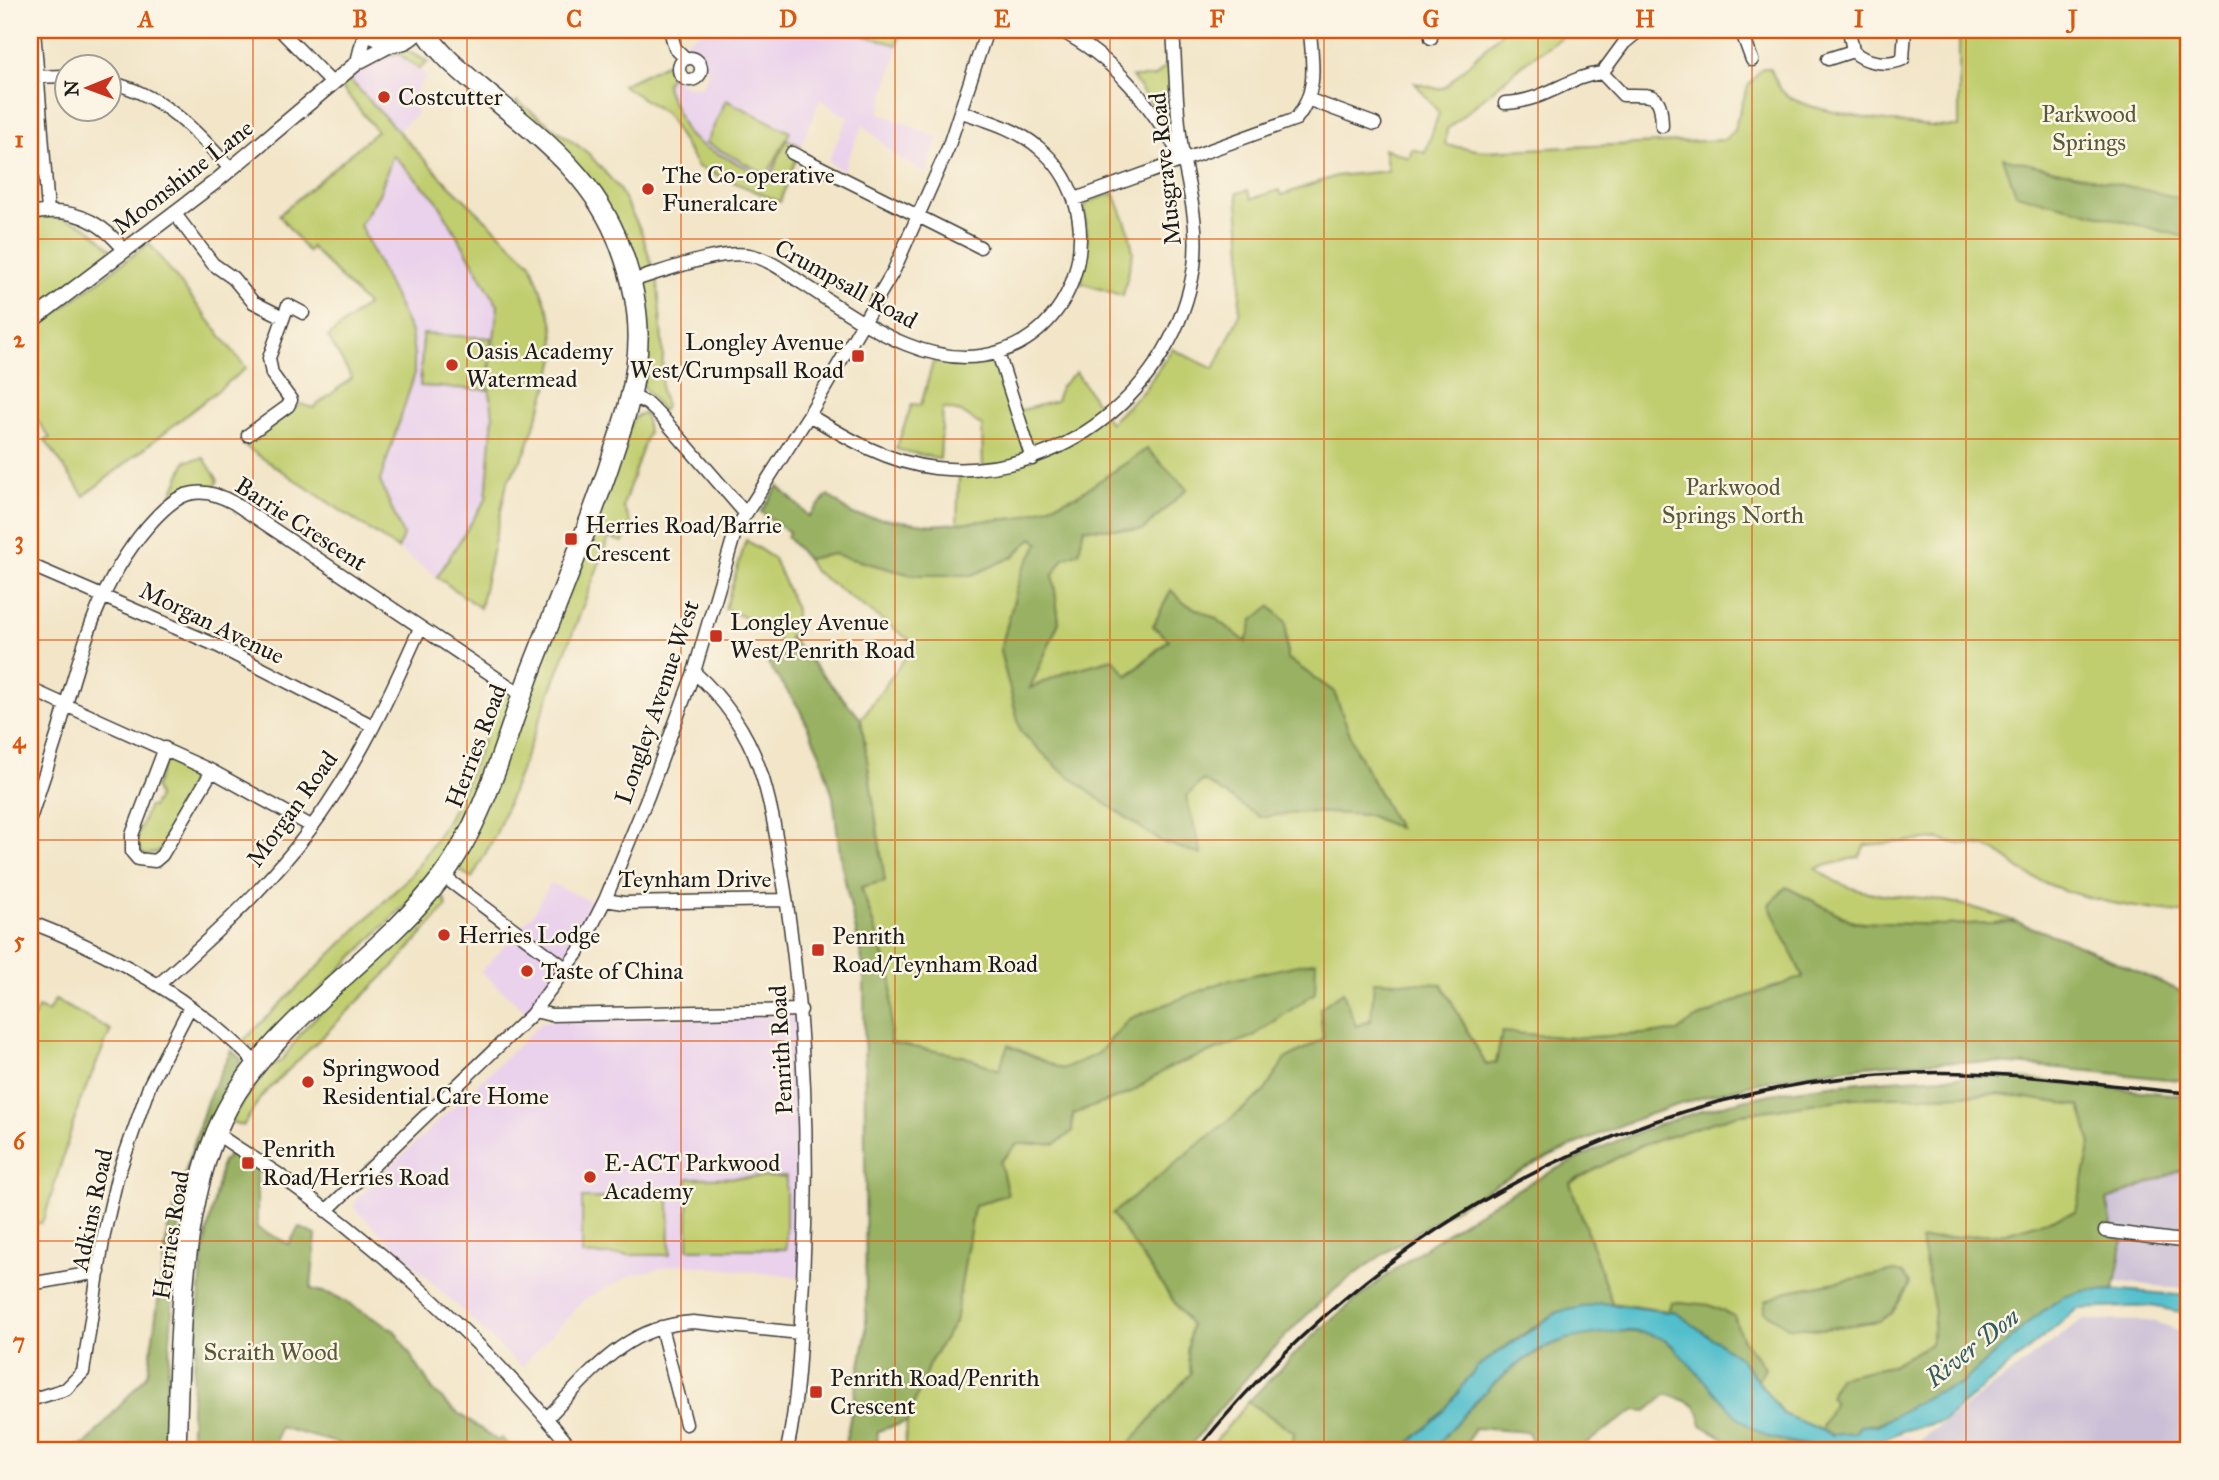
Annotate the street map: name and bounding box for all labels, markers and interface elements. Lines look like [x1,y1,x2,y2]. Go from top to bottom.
text: A [136,5,154,33]
text: B [352,5,368,33]
text: C [566,5,582,33]
text: D [779,5,797,33]
text: E [994,5,1011,33]
text: F [1209,5,1225,33]
text: G [1423,5,1440,33]
text: H [1635,5,1655,33]
text: I [1854,5,1864,33]
text: J [2065,5,2078,34]
north arrow [52,52,122,122]
text: N [60,80,83,97]
place label: Costcutter [398,82,503,112]
marker: Costcutter [376,89,392,105]
street label: Musgrave Road [1142,91,1188,247]
park label: Parkwood Springs [2041,99,2137,157]
street label: Moonshine Lane [107,113,259,241]
text: 1 [14,125,24,153]
place label: The Co-operative Funeralcare [662,160,835,218]
marker: The Co-operative Funeralcare [640,181,656,197]
street label: Crumpsall Road [769,232,923,336]
text: 2 [13,325,25,353]
place label: Longley Avenue West/Crumpsall Road [630,327,844,385]
place label: Oasis Academy Watermead [466,336,614,394]
marker: Longley Avenue West/Crumpsall Road [850,348,866,364]
marker: Oasis Academy Watermead [444,357,460,373]
street label: Barrie Crescent [229,470,373,578]
park label: Parkwood Springs North [1662,472,1804,530]
place label: Herries Road/Barrie Crescent [585,510,782,568]
text: 3 [14,526,24,555]
marker: Herries Road/Barrie Crescent [563,531,579,547]
street label: Morgan Avenue [135,575,289,671]
street label: Longley Avenue West [608,596,706,808]
place label: Longley Avenue West/Penrith Road [730,607,915,665]
marker: Longley Avenue West/Penrith Road [708,628,724,644]
street label: Herries Road [439,680,513,812]
text: 4 [13,726,27,754]
street label: Morgan Road [240,745,344,873]
street label: Teynham Drive [619,864,771,894]
place label: Herries Lodge [458,920,600,950]
place label: Penrith Road/Teynham Road [832,921,1038,979]
text: 5 [14,926,25,954]
marker: Herries Lodge [436,927,452,943]
marker: Penrith Road/Teynham Road [810,942,826,958]
place label: Taste of China [541,956,684,986]
marker: Taste of China [519,963,535,979]
street label: Penrith Road [763,984,799,1116]
place label: Springwood Residential Care Home [322,1053,549,1111]
marker: Springwood Residential Care Home [300,1074,316,1090]
text: 6 [13,1127,26,1155]
place label: Penrith Road/Herries Road [262,1134,450,1192]
street label: Adkins Road [64,1146,120,1275]
place label: E-ACT Parkwood Academy [603,1148,780,1206]
marker: Penrith Road/Herries Road [240,1155,256,1171]
street label: Herries Road [146,1168,196,1302]
marker: E-ACT Parkwood Academy [582,1169,598,1185]
water label: River Don [1918,1300,2026,1394]
text: 7 [13,1327,25,1355]
park label: Scraith Wood [204,1337,338,1367]
place label: Penrith Road/Penrith Crescent [830,1363,1040,1421]
marker: Penrith Road/Penrith Crescent [808,1384,824,1400]

